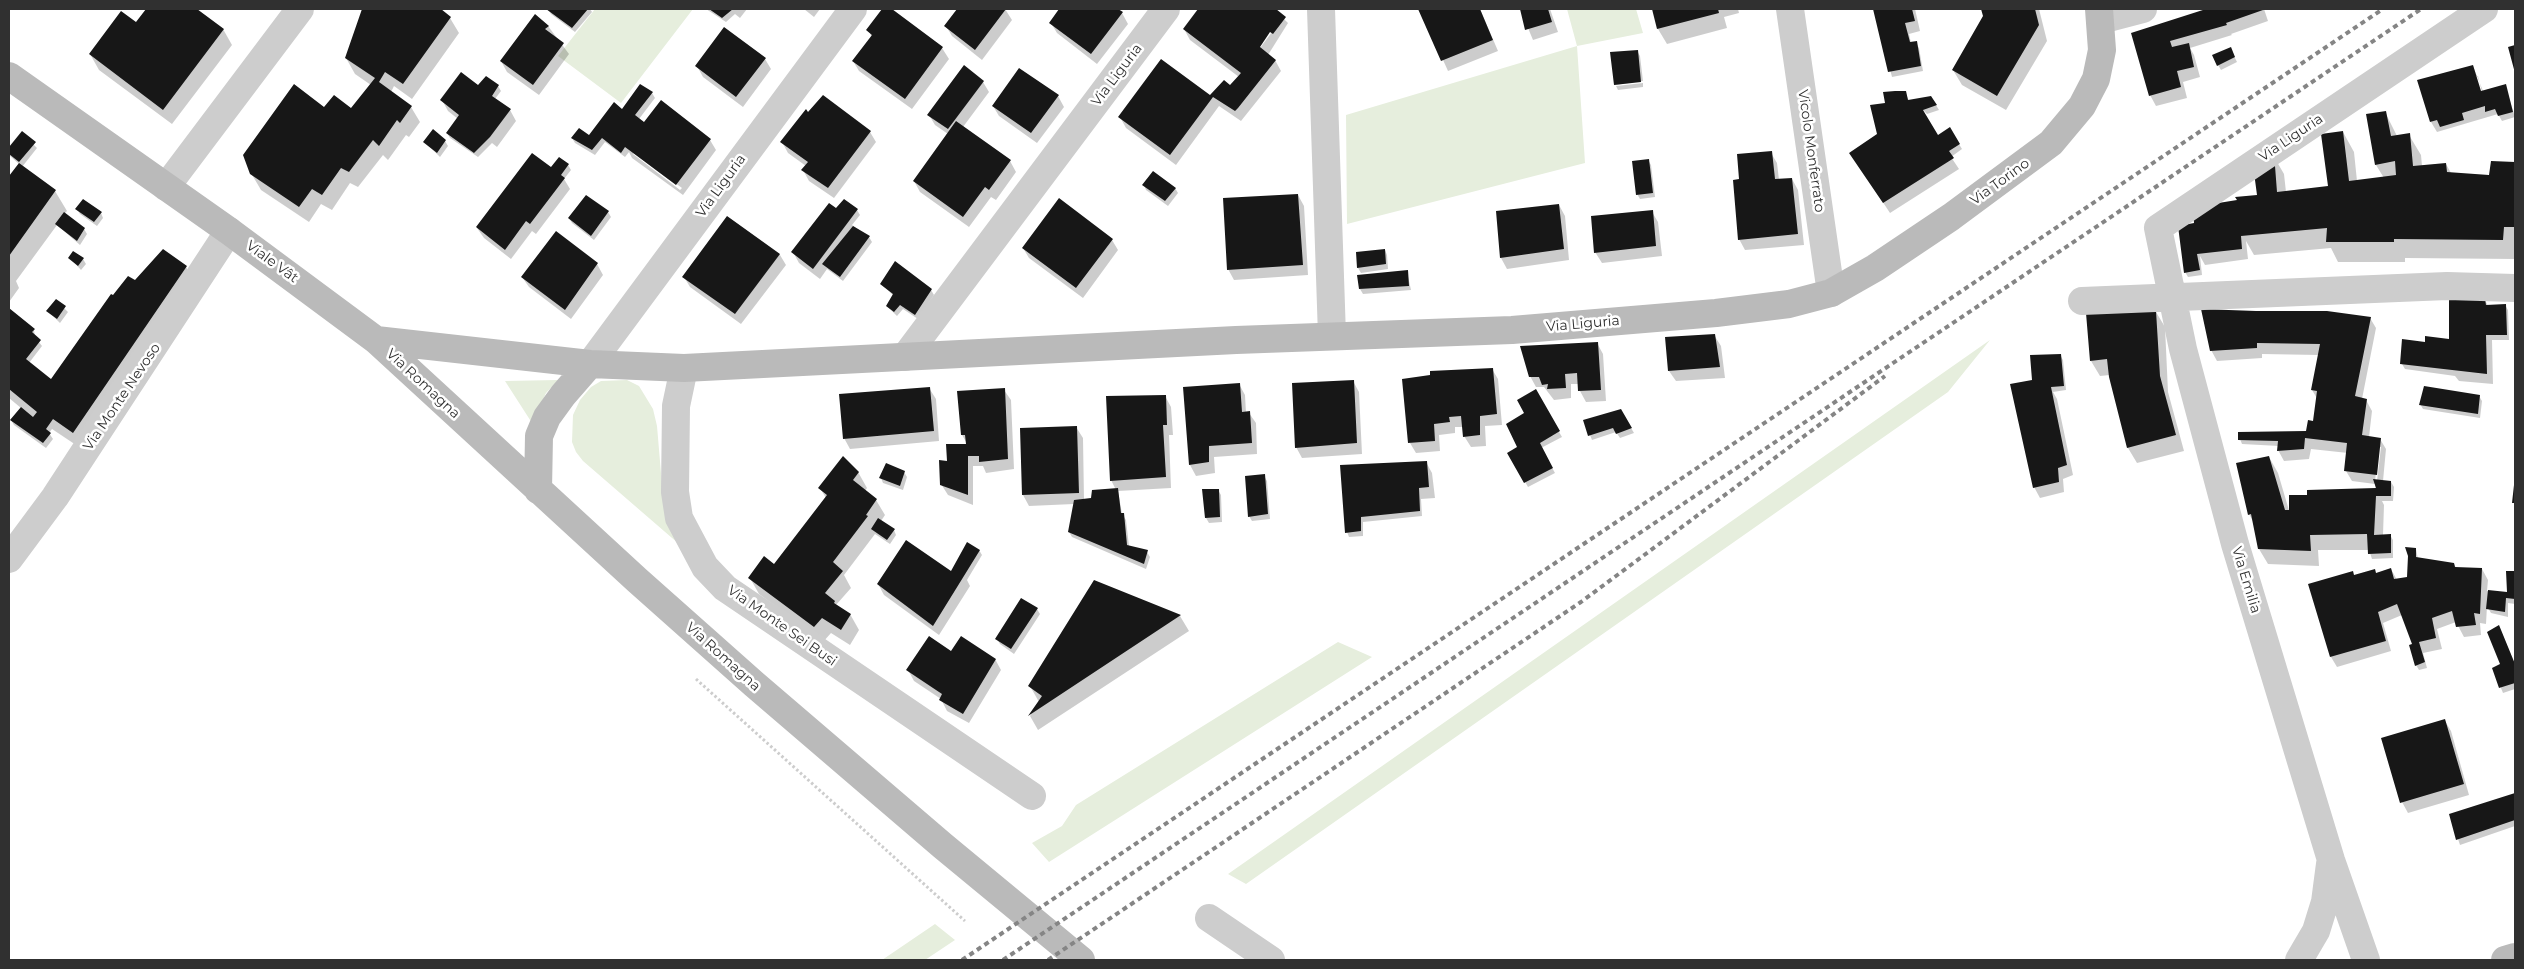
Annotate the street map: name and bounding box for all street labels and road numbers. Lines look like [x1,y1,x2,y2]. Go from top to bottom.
street label: Via Liguria [1088,40,1146,110]
street label: Vicolo Monferrato [1794,89,1828,213]
street label: Via Liguria [2256,110,2326,166]
street label: Via Liguria [693,151,749,221]
street label: Via Torino [1967,155,2033,209]
street label: Viale Vât [243,237,301,287]
street label: Via Liguria [1546,312,1620,336]
street label: Via Monte Nevoso [80,340,164,454]
street label: Via Romagna [383,346,463,422]
street label: Via Emilia [2228,545,2264,615]
street label: Via Monte Sei Busi [724,582,840,670]
street label: Via Romagna [682,619,764,695]

